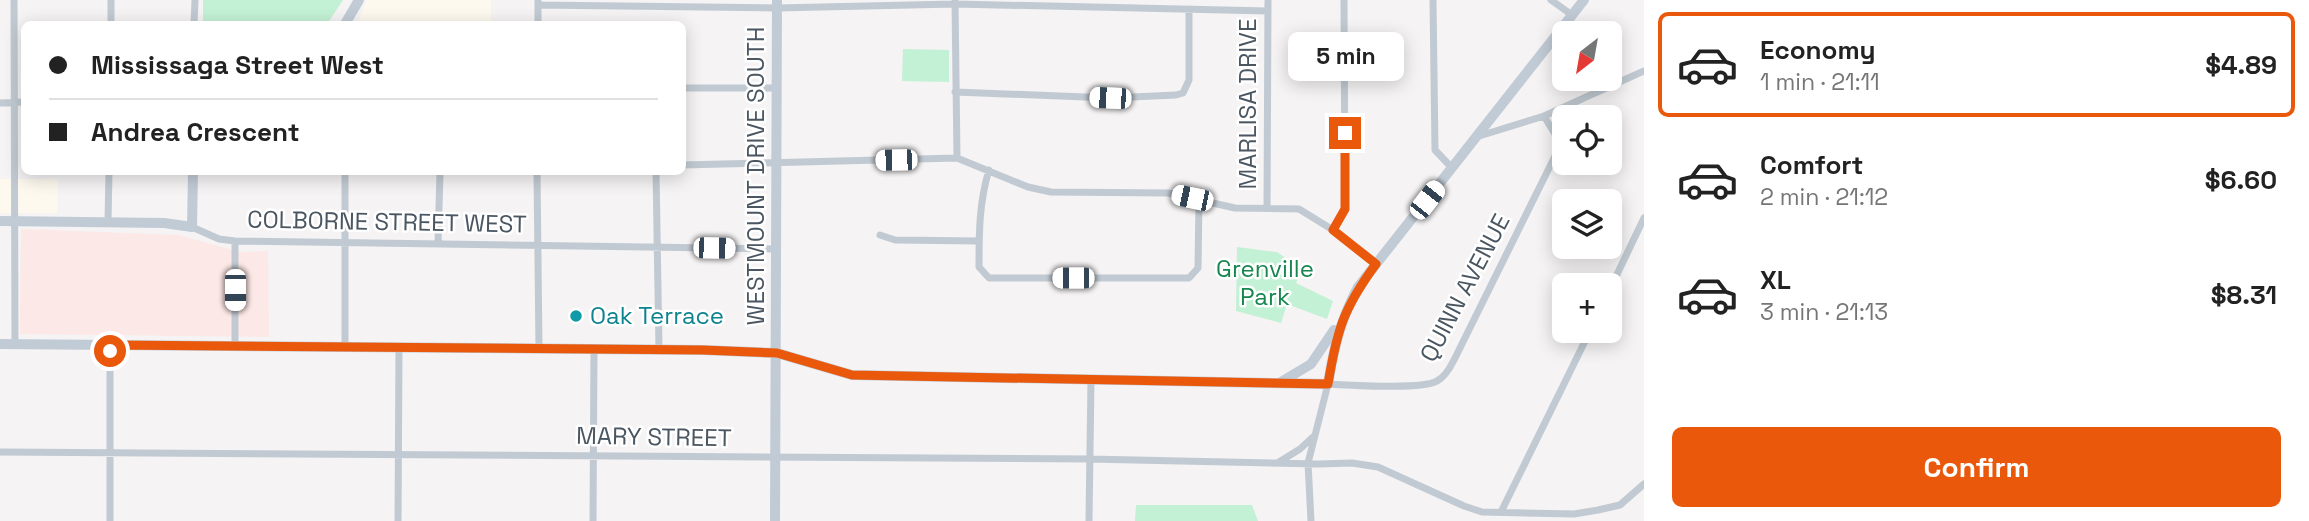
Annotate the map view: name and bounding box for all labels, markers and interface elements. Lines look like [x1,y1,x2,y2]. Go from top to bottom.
street label: MARLISA DRIVE [1232,19,1263,189]
north arrow [1552,21,1622,91]
map controls [1552,21,1622,343]
street label: WESTMOUNT DRIVE SOUTH [740,26,771,326]
callout: 5 min [1287,32,1403,80]
icon: car [1676,33,1739,96]
text: Economy [1760,33,1876,67]
text: 5 min [1316,41,1376,71]
text: Mississaga Street West [91,48,384,82]
text: $4.89 [2205,48,2277,82]
text: 1 min · 21:11 [1760,67,1880,97]
car [1089,87,1132,109]
button: locate [1552,105,1622,175]
text: Andrea Crescent [91,115,300,149]
route end [1329,117,1361,149]
icon: car [1676,148,1739,211]
text: Comfort [1760,148,1863,182]
car [875,149,918,171]
text: $6.60 [2205,163,2277,197]
car [1406,177,1449,223]
text: 2 min · 21:12 [1760,182,1888,212]
car [1170,183,1215,213]
button: layers [1552,189,1622,259]
street label: COLBORNE STREET WEST [247,204,527,239]
street label: QUINN AVENUE [1413,208,1517,367]
car [693,237,736,259]
park label: Grenville Park [1216,253,1314,312]
icon: car [1676,263,1739,326]
text: XL [1760,263,1791,297]
car [1053,268,1095,289]
car [225,269,246,311]
button: + [1552,273,1622,343]
text: $8.31 [2211,278,2277,312]
text: 3 min · 21:13 [1760,297,1888,327]
place label: Oak Terrace [590,300,724,331]
marker: Oak Terrace [568,308,584,324]
route start [94,335,126,367]
street label: MARY STREET [576,420,732,453]
button: Confirm [1672,427,2281,507]

